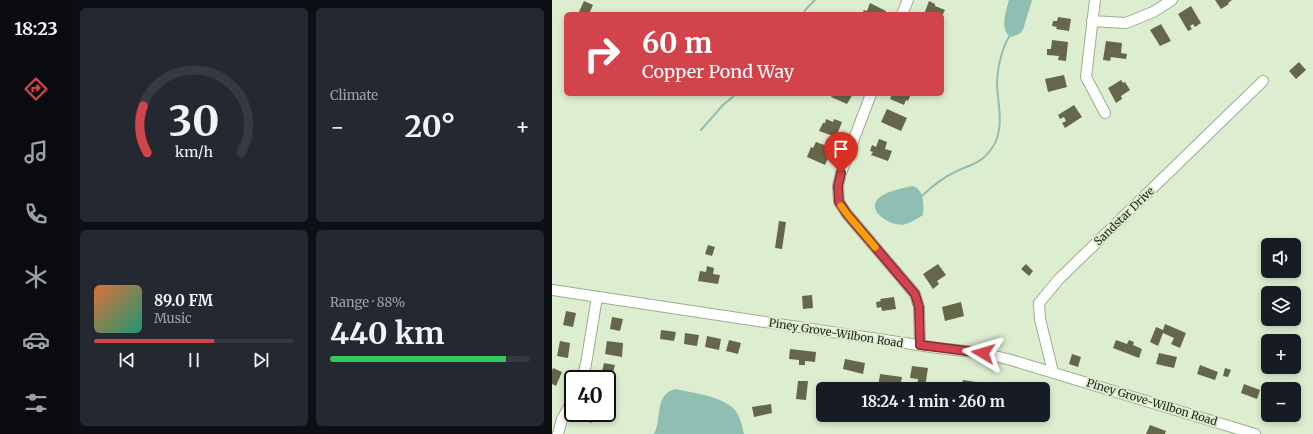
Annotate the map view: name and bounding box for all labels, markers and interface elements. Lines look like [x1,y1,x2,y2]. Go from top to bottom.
text: 18:23 [14,17,58,40]
text: 60 m [642,25,712,61]
icon: right [576,28,628,80]
text: Copper Pond Way [642,60,794,83]
icon: directions [22,75,50,103]
text: Climate [330,87,378,104]
text: 30 [169,95,219,147]
text: 20° [405,107,455,145]
text: − [330,113,345,141]
text: + [515,113,530,141]
pin [824,132,858,173]
icon: music [22,138,50,166]
icon: arrive [830,138,852,160]
text: km/h [175,143,213,161]
street label: Sandstar Drive [1091,184,1157,248]
icon: phone [22,200,50,228]
map controls [1261,238,1301,422]
button: sound [1261,238,1301,278]
icon: climate [22,263,50,291]
button: layers [1261,286,1301,326]
text: 89.0 FM [154,291,213,310]
text: Range · 88% [330,294,405,311]
text: Music [154,310,192,327]
text: 440 km [330,314,444,352]
street label: Piney Grove-Wilbon Road [768,315,905,351]
icon: car [22,326,50,354]
position arrow [962,332,1004,374]
button: + [1261,334,1301,374]
icon: previous [116,349,138,371]
icon: pause [183,349,205,371]
icon: next [250,349,272,371]
speed limit sign: 40 [564,370,616,422]
street label: Piney Grove-Wilbon Road [1085,375,1219,429]
button: − [1261,382,1301,422]
icon: filters [22,389,50,417]
text: 18:24 · 1 min · 260 m [861,392,1005,411]

